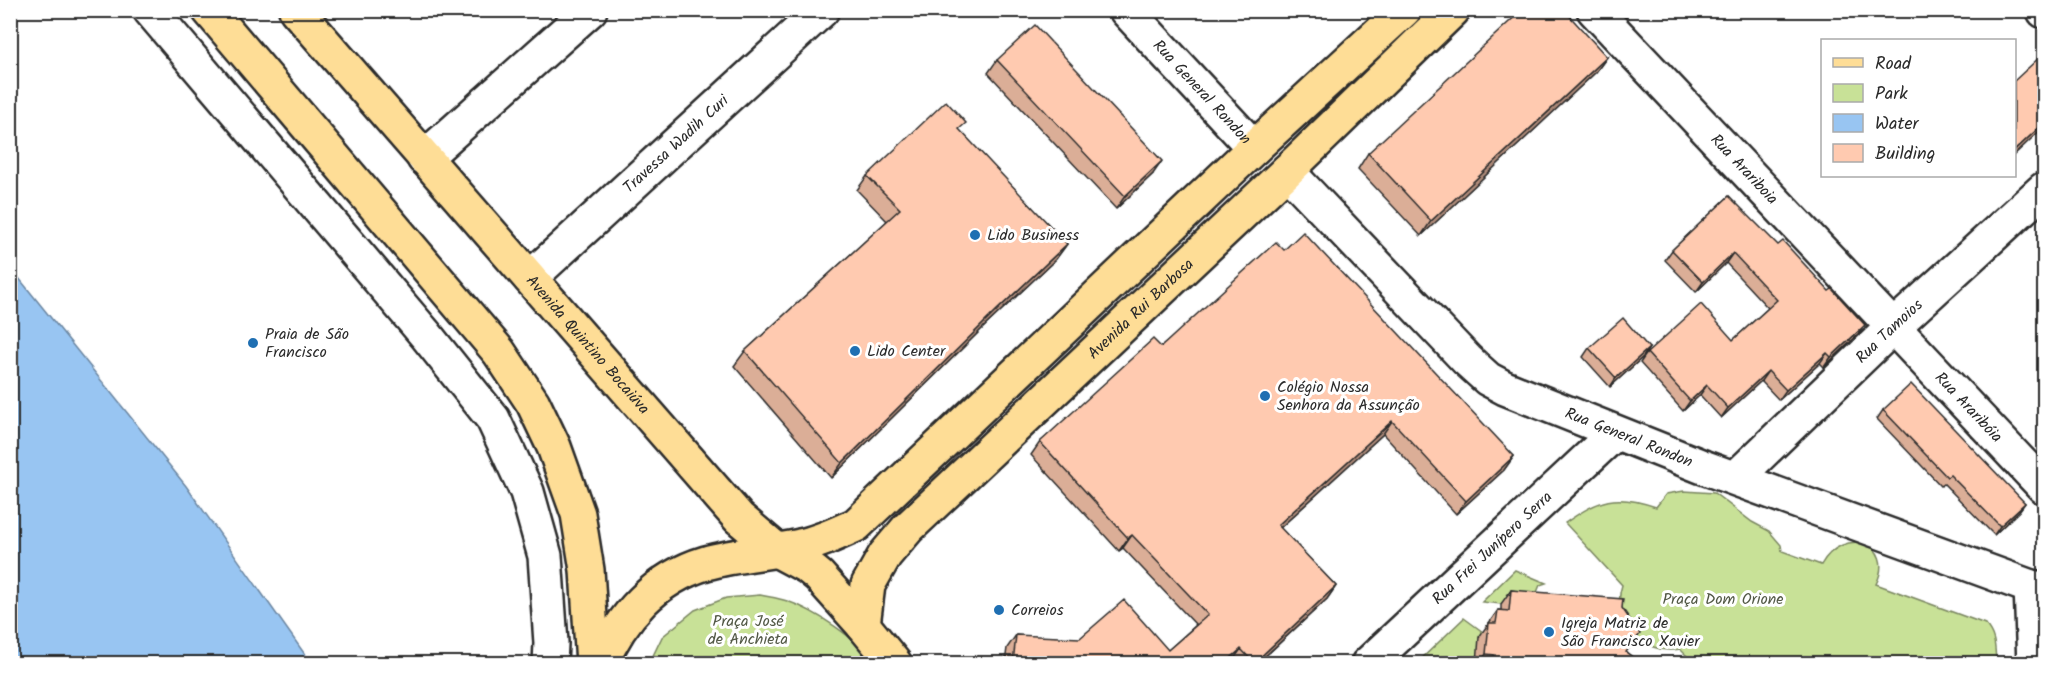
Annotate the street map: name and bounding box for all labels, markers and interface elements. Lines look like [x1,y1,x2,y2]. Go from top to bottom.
street label: Rua General Rondon [1147,34,1257,150]
legend [1821,39,2016,177]
text: Road [1875,50,1912,79]
text: Park [1875,80,1908,109]
street label: Travessa Wadih Curi [617,88,735,199]
text: Water [1875,110,1920,139]
street label: Rua Arariboia [1704,128,1784,210]
text: Building [1875,140,1935,169]
place label: Lido Business [987,223,1079,248]
marker: Lido Business [968,228,982,242]
street label: Avenida Rui Barbosa [1082,252,1200,365]
street label: Avenida Quintino Bocaiúva [520,269,656,420]
street label: Rua Tamoios [1850,293,1929,370]
place label: Praia de São Francisco [265,322,349,365]
marker: Praia de São Francisco [246,336,260,350]
place label: Lido Center [867,339,947,364]
marker: Lido Center [848,344,862,358]
street label: Rua Araribóia [1929,366,2009,448]
place label: Colégio Nossa Senhora da Assunção [1277,375,1420,418]
marker: Colégio Nossa Senhora da Assunção [1258,389,1272,403]
street label: Rua General Rondon [1561,401,1697,474]
street label: Rua Frei Junípero Serra [1426,485,1558,611]
park label: Praça Dom Orione [1662,587,1784,612]
place label: Correios [1011,598,1064,623]
marker: Correios [992,603,1006,617]
park label: Praça José de Anchieta [708,609,788,652]
place label: Igreja Matriz de São Francisco Xavier [1561,611,1701,654]
marker: Igreja Matriz de São Francisco Xavier [1542,625,1556,639]

